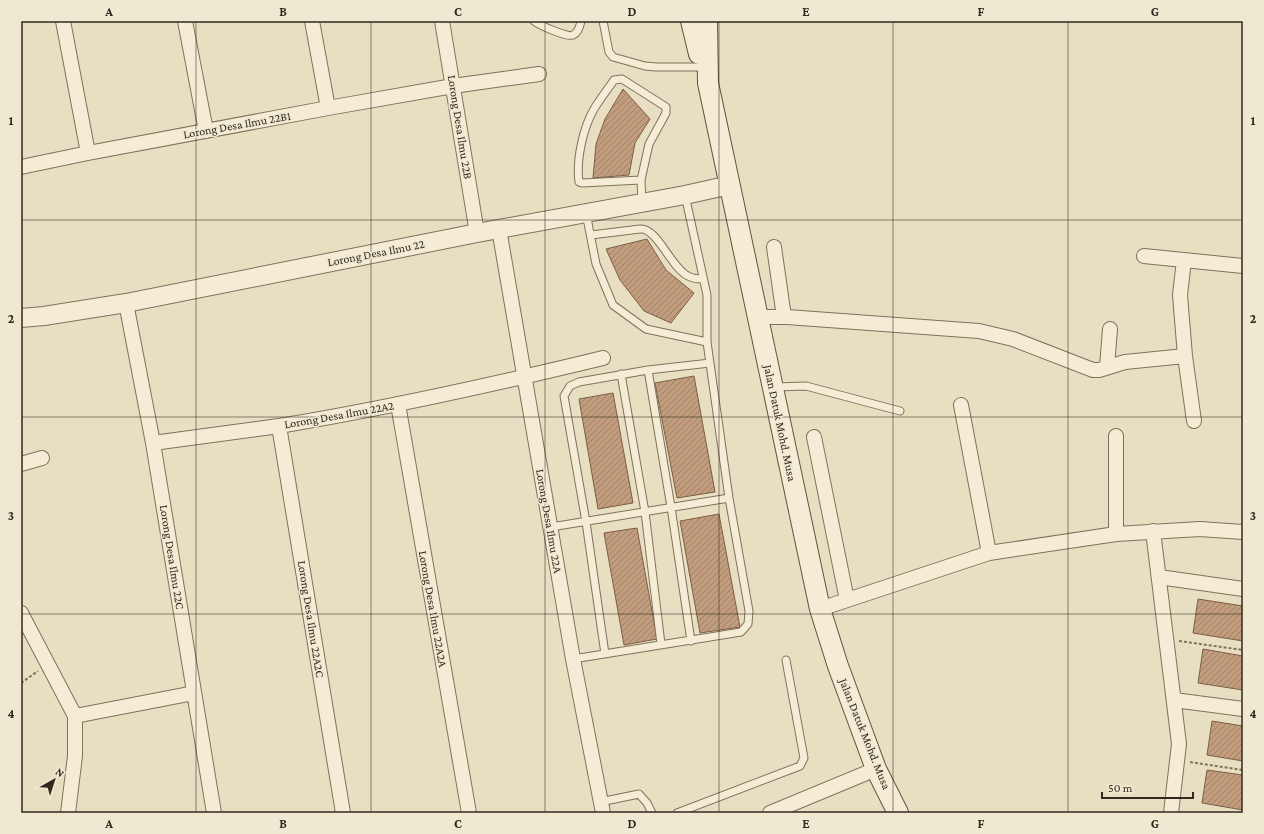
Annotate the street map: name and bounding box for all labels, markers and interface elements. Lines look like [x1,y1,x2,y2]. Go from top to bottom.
text: A [104,4,113,19]
text: B [279,4,287,19]
text: C [454,4,462,19]
text: D [628,4,637,19]
text: E [802,4,810,19]
text: F [978,4,985,19]
text: G [1151,4,1159,19]
street label: Lorong Desa Ilmu 22B [445,74,475,180]
street label: Lorong Desa Ilmu 22B1 [182,109,292,141]
text: 1 [9,113,14,128]
text: 1 [1251,113,1256,128]
street label: Lorong Desa Ilmu 22 [326,237,426,269]
text: 2 [8,311,15,326]
text: 2 [1250,311,1257,326]
street label: Jalan Datuk Mohd. Musa [761,363,799,483]
street label: Lorong Desa Ilmu 22A2 [283,398,395,432]
street label: Lorong Desa Ilmu 22A [533,468,565,574]
street label: Lorong Desa Ilmu 22C [157,504,187,610]
text: 3 [8,508,14,523]
text: 3 [1250,508,1256,523]
street label: Lorong Desa Ilmu 22A2A [416,550,450,668]
street label: Lorong Desa Ilmu 22A2C [295,560,327,678]
street label: Jalan Datuk Mohd. Musa [836,675,894,792]
text: 4 [7,706,15,721]
text: 4 [1249,706,1257,721]
north arrow [34,760,74,800]
text: N [54,765,67,780]
scale bar [1102,774,1193,800]
text: 50 m [1108,781,1133,795]
text: A [104,816,113,831]
text: B [279,816,287,831]
text: C [454,816,462,831]
text: D [628,816,637,831]
text: E [802,816,810,831]
text: F [978,816,985,831]
text: G [1151,816,1159,831]

